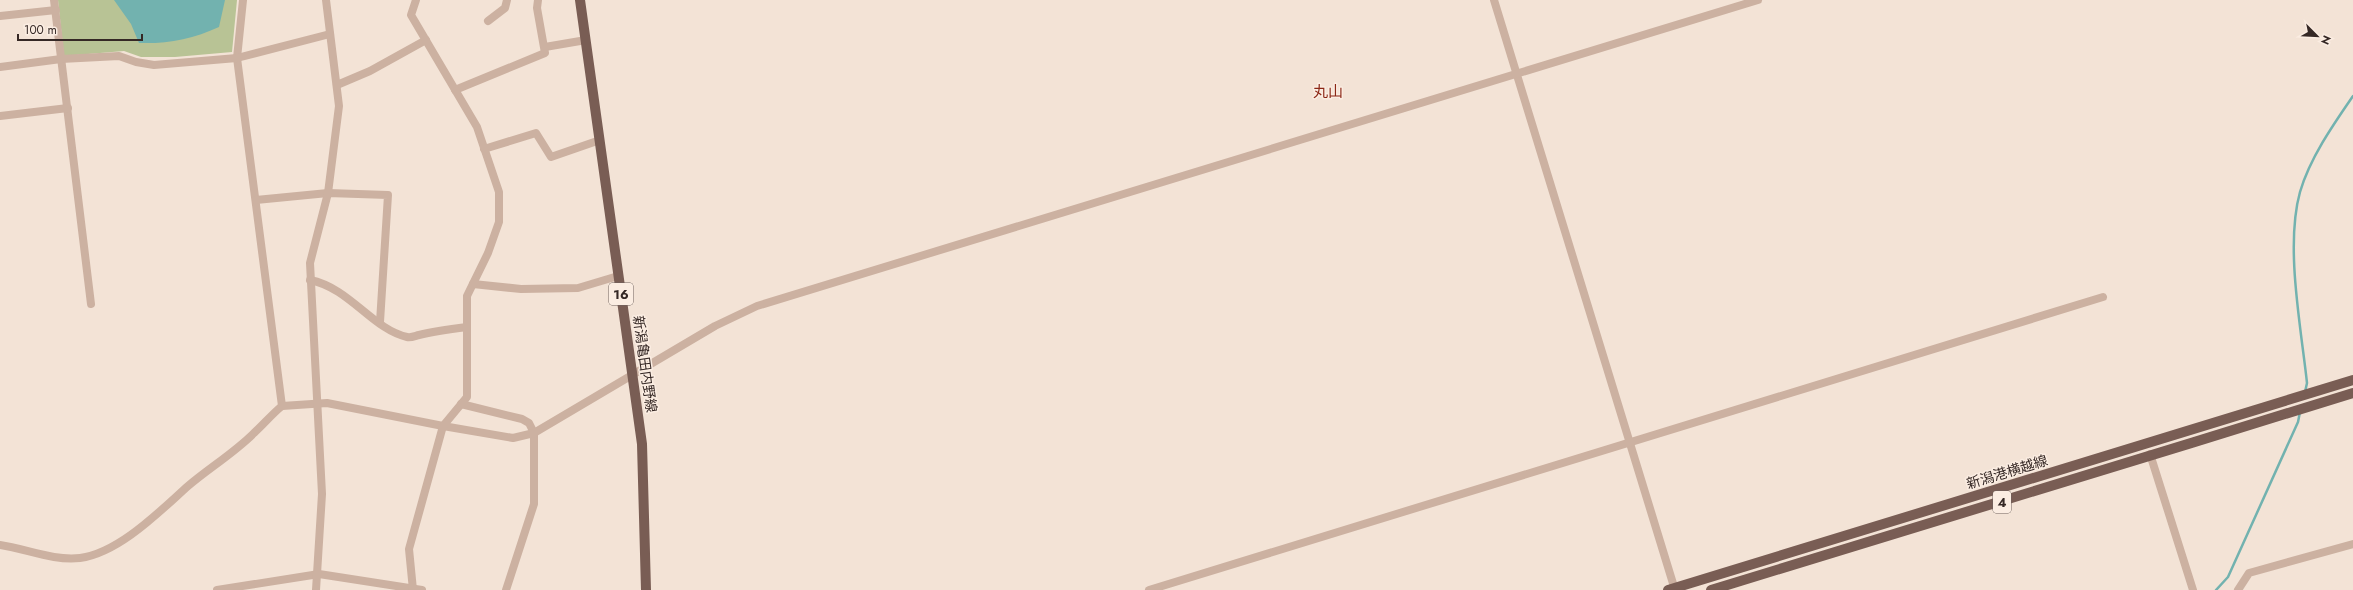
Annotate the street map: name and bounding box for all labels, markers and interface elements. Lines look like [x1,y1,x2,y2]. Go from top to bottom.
scale bar [18,16,142,42]
north arrow [2297,16,2337,56]
text: 100 m [24,21,57,39]
text: N [2317,33,2335,47]
district label: 丸山 [1313,81,1343,103]
road number: 16 [609,283,633,305]
street label: 新潟亀田内野線 [628,314,662,414]
street label: 新潟港横越線 [1964,450,2050,494]
road number: 4 [1993,491,2011,513]

